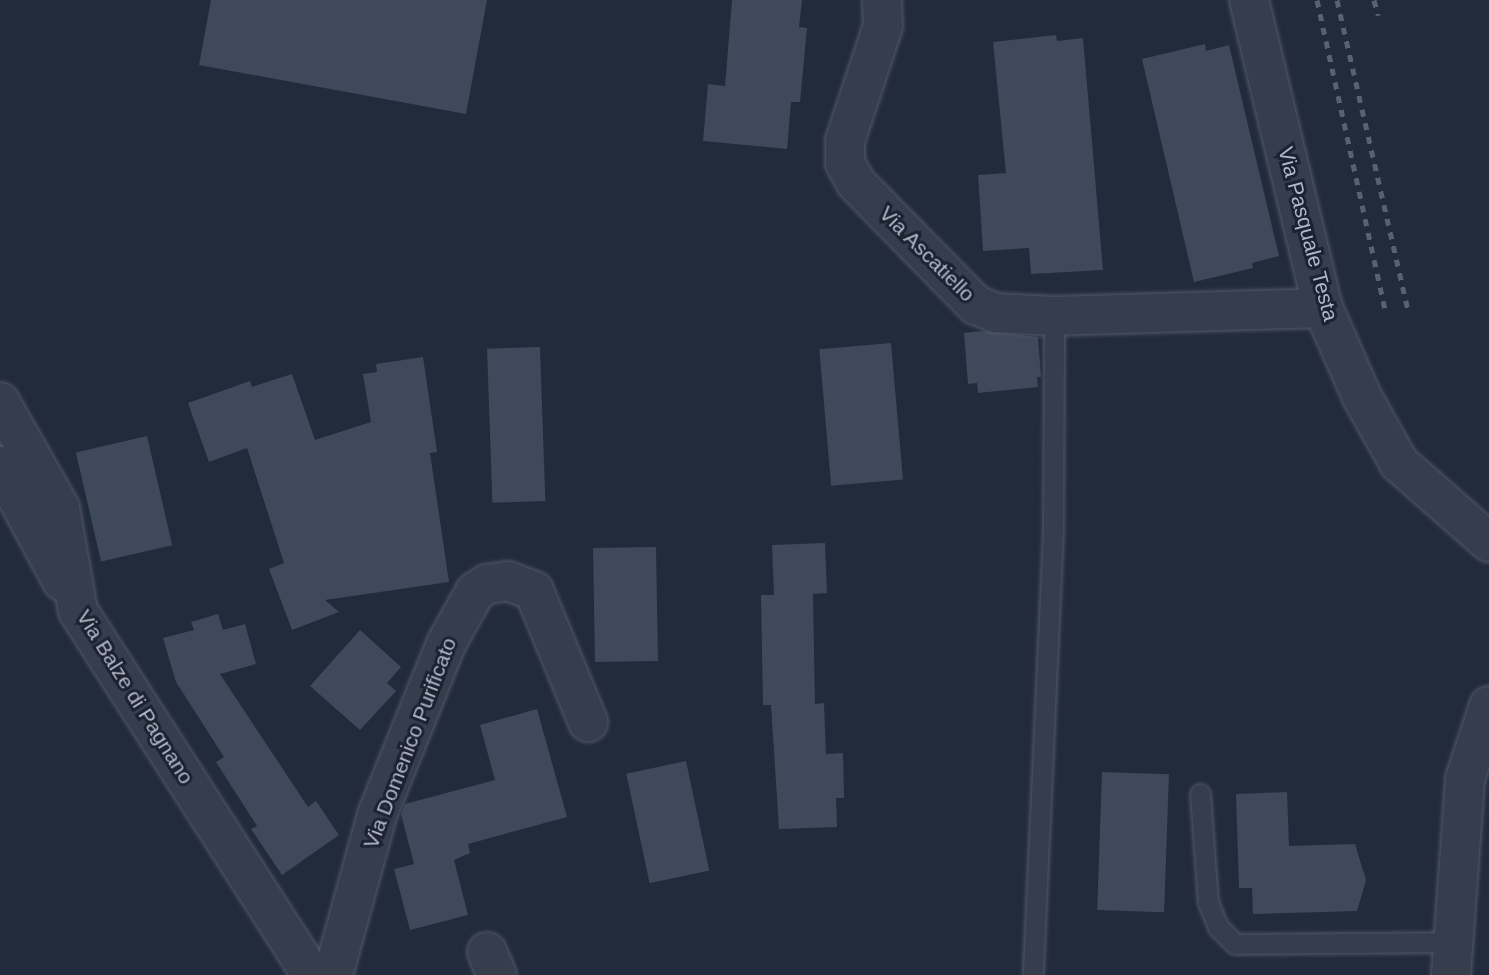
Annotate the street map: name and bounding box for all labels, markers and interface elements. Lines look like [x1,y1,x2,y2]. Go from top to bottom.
street label: Via Pasquale Testa [1273,144,1343,324]
street label: Via Ascatiello [874,201,980,307]
street label: Via Balze di Pagnano [71,605,199,789]
street label: Via Domenico Purificato [358,634,462,852]

